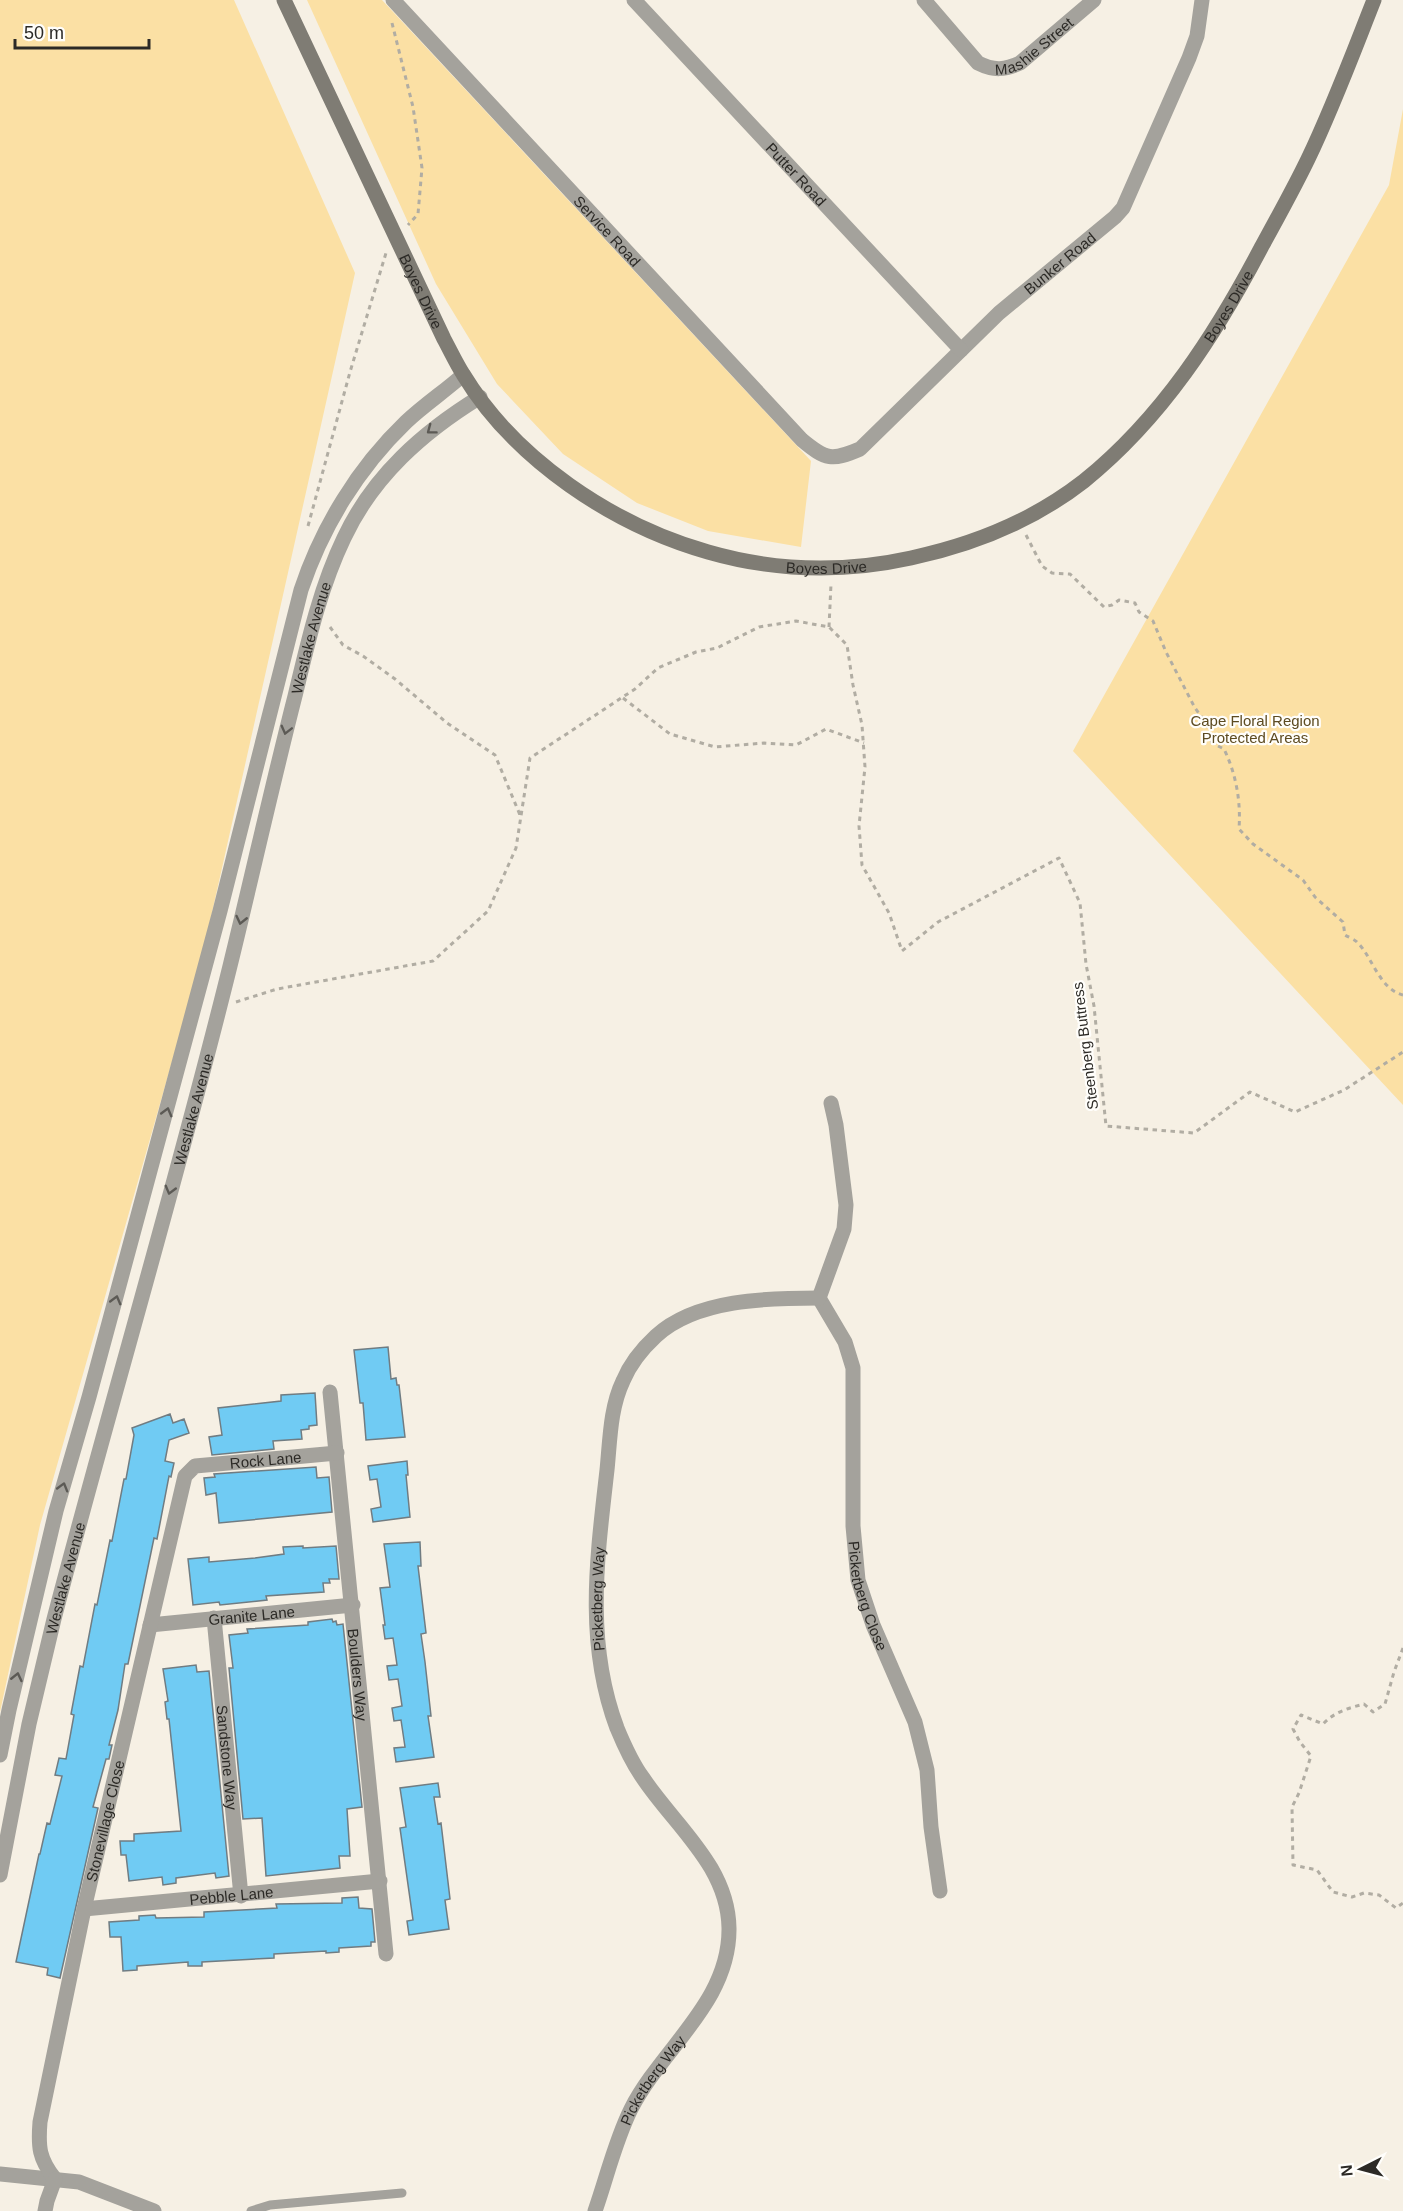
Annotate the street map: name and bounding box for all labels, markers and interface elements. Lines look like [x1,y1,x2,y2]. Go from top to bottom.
scale bar [15,12,148,50]
street label: Mashie Street [994,13,1077,77]
text: 50 m [24,23,64,43]
street label: Putter Road [763,139,830,209]
street label: Service Road [571,192,644,269]
street label: Bunker Road [1020,228,1099,297]
street label: Boyes Drive [396,251,446,331]
street label: Boyes Drive [1200,267,1256,345]
one-way arrow [427,423,438,434]
street label: Boyes Drive [785,557,868,576]
street label: Westlake Avenue [287,579,334,695]
park label: Cape Floral Region Protected Areas [1190,712,1320,746]
one-way arrow [280,725,293,735]
one-way arrow [235,915,248,925]
street label: Steenberg Buttress [1069,981,1101,1111]
street label: Westlake Avenue [170,1051,216,1167]
one-way arrow [159,1107,172,1117]
one-way arrow [165,1184,177,1195]
one-way arrow [109,1295,121,1306]
street label: Rock Lane [229,1448,302,1471]
one-way arrow [56,1483,68,1493]
street label: Westlake Avenue [42,1520,88,1636]
street label: Picketberg Close [846,1540,891,1653]
street label: Picketberg Way [588,1545,607,1652]
street label: Granite Lane [208,1602,296,1628]
street label: Boulders Way [345,1628,371,1722]
one-way arrow [9,1672,22,1682]
street label: Sandstone Way [214,1704,241,1811]
street label: Stonevillage Close [82,1758,127,1883]
street label: Pebble Lane [189,1883,274,1907]
street label: Picketberg Way [616,2031,689,2127]
north arrow [1331,2139,1391,2199]
text: N [1338,2164,1356,2177]

